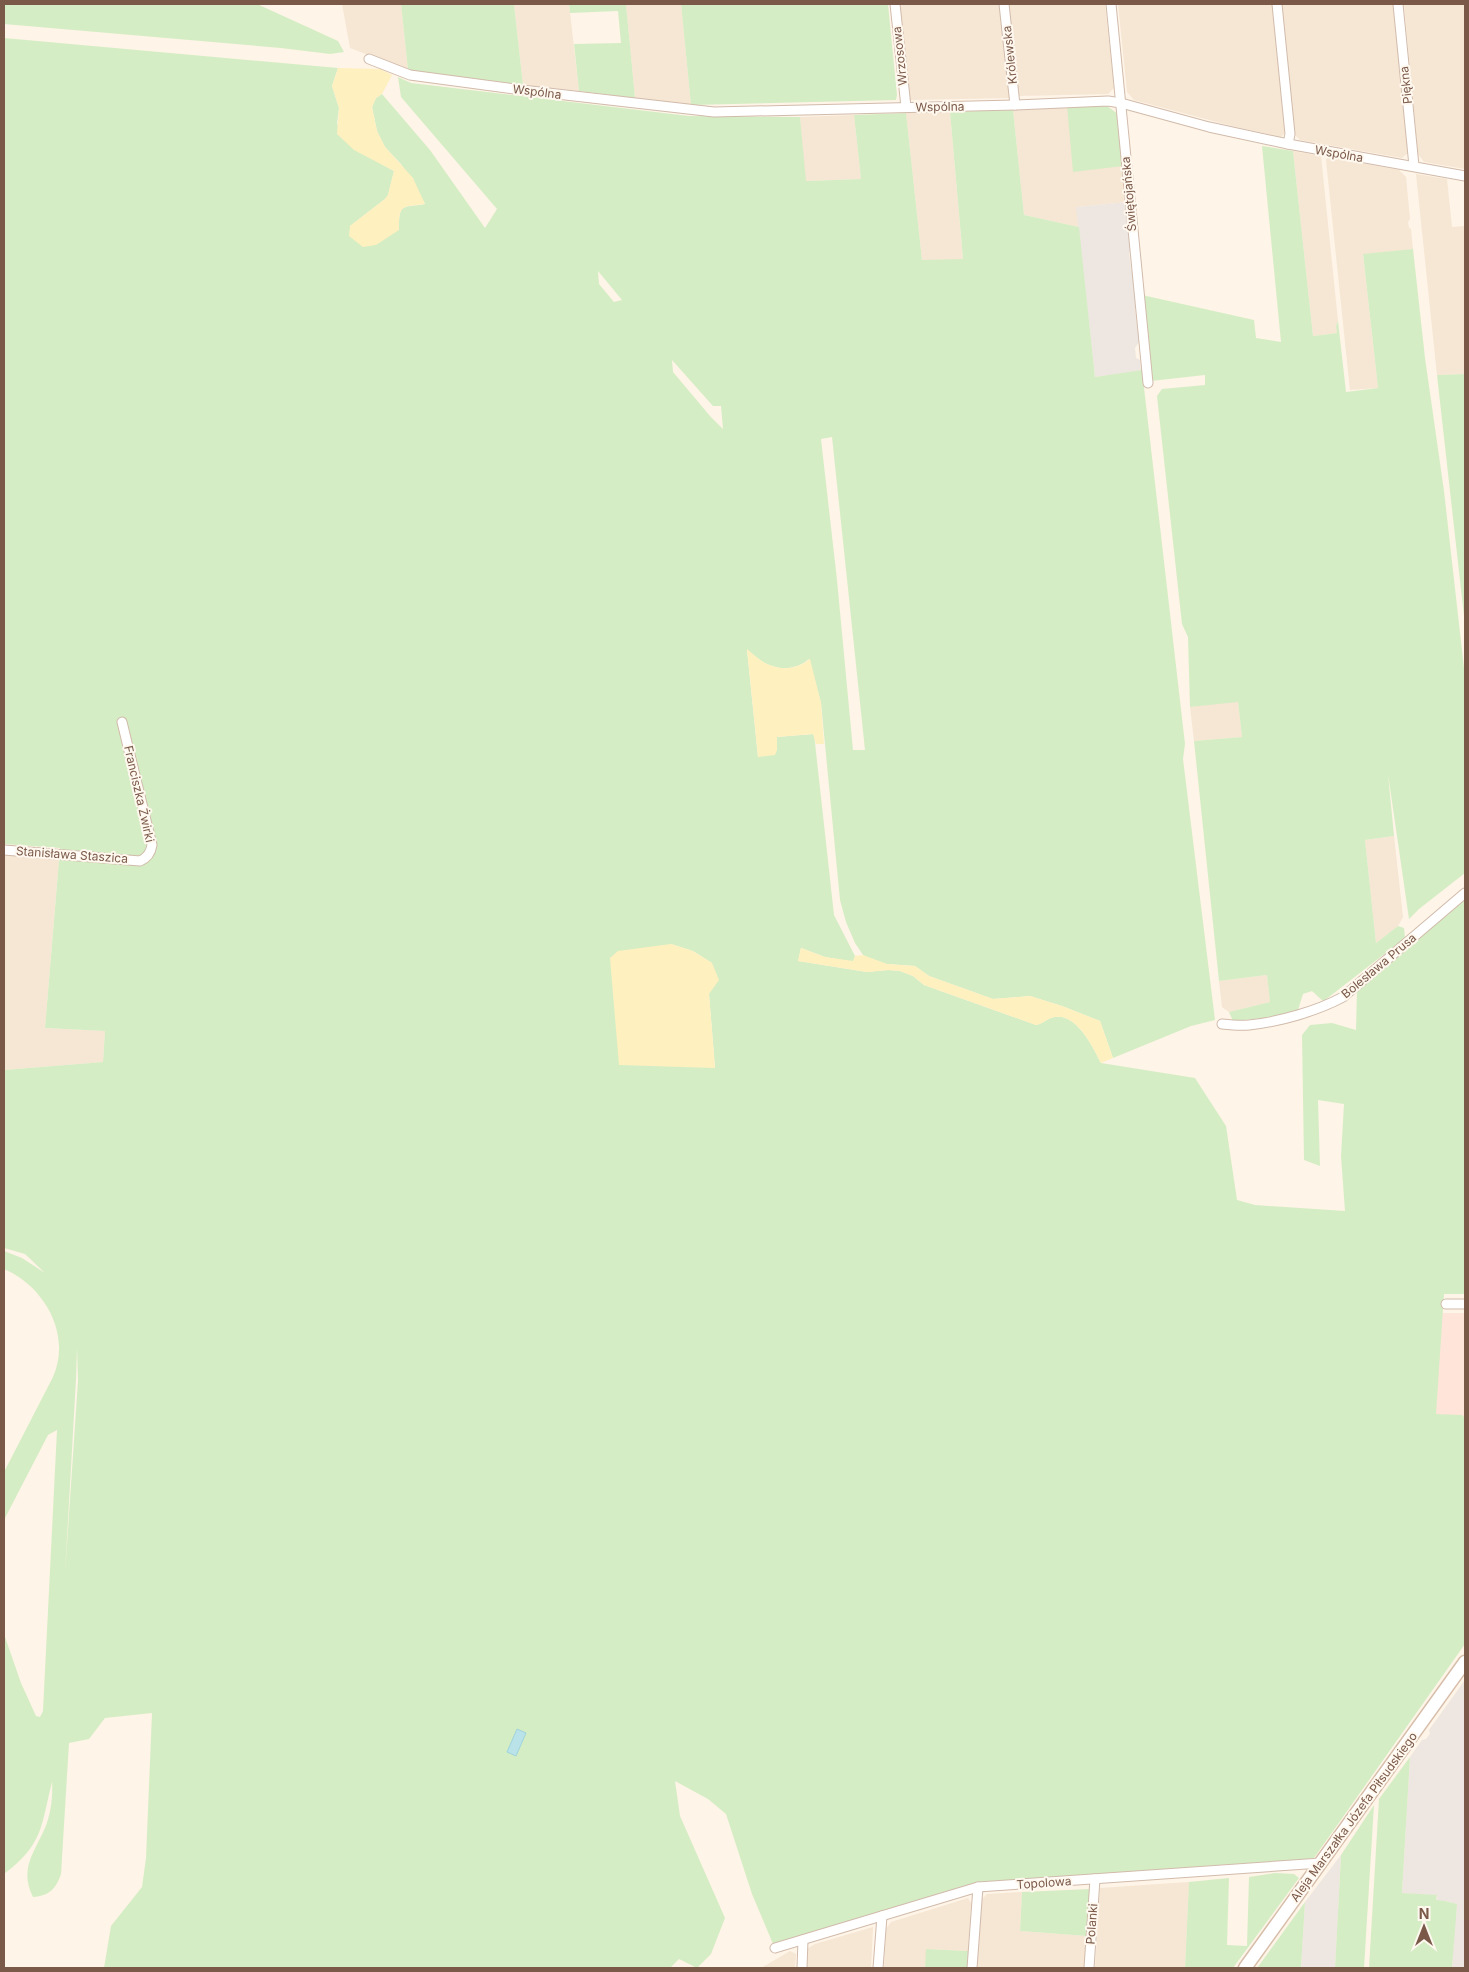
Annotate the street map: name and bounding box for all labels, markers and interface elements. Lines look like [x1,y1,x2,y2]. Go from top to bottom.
street label: Królewska [999,25,1020,85]
street label: Wrzosowa [889,26,910,86]
street label: Piękna [1396,65,1415,105]
street label: Wspólna [512,81,562,102]
street label: Wspólna [915,99,965,114]
street label: Wspólna [1314,142,1365,165]
street label: Świętojańska [1118,156,1139,232]
street label: Franciszka Żwirki [121,744,158,844]
street label: Stanisława Staszica [15,843,129,866]
street label: Bolesława Prusa [1338,930,1419,1001]
street label: Aleja Marszałka Józefa Piłsudskiego [1287,1729,1420,1904]
street label: Topolowa [1016,1873,1072,1892]
north arrow [1399,1902,1449,1952]
street label: Polanki [1083,1903,1100,1945]
text: N [1419,1905,1429,1922]

